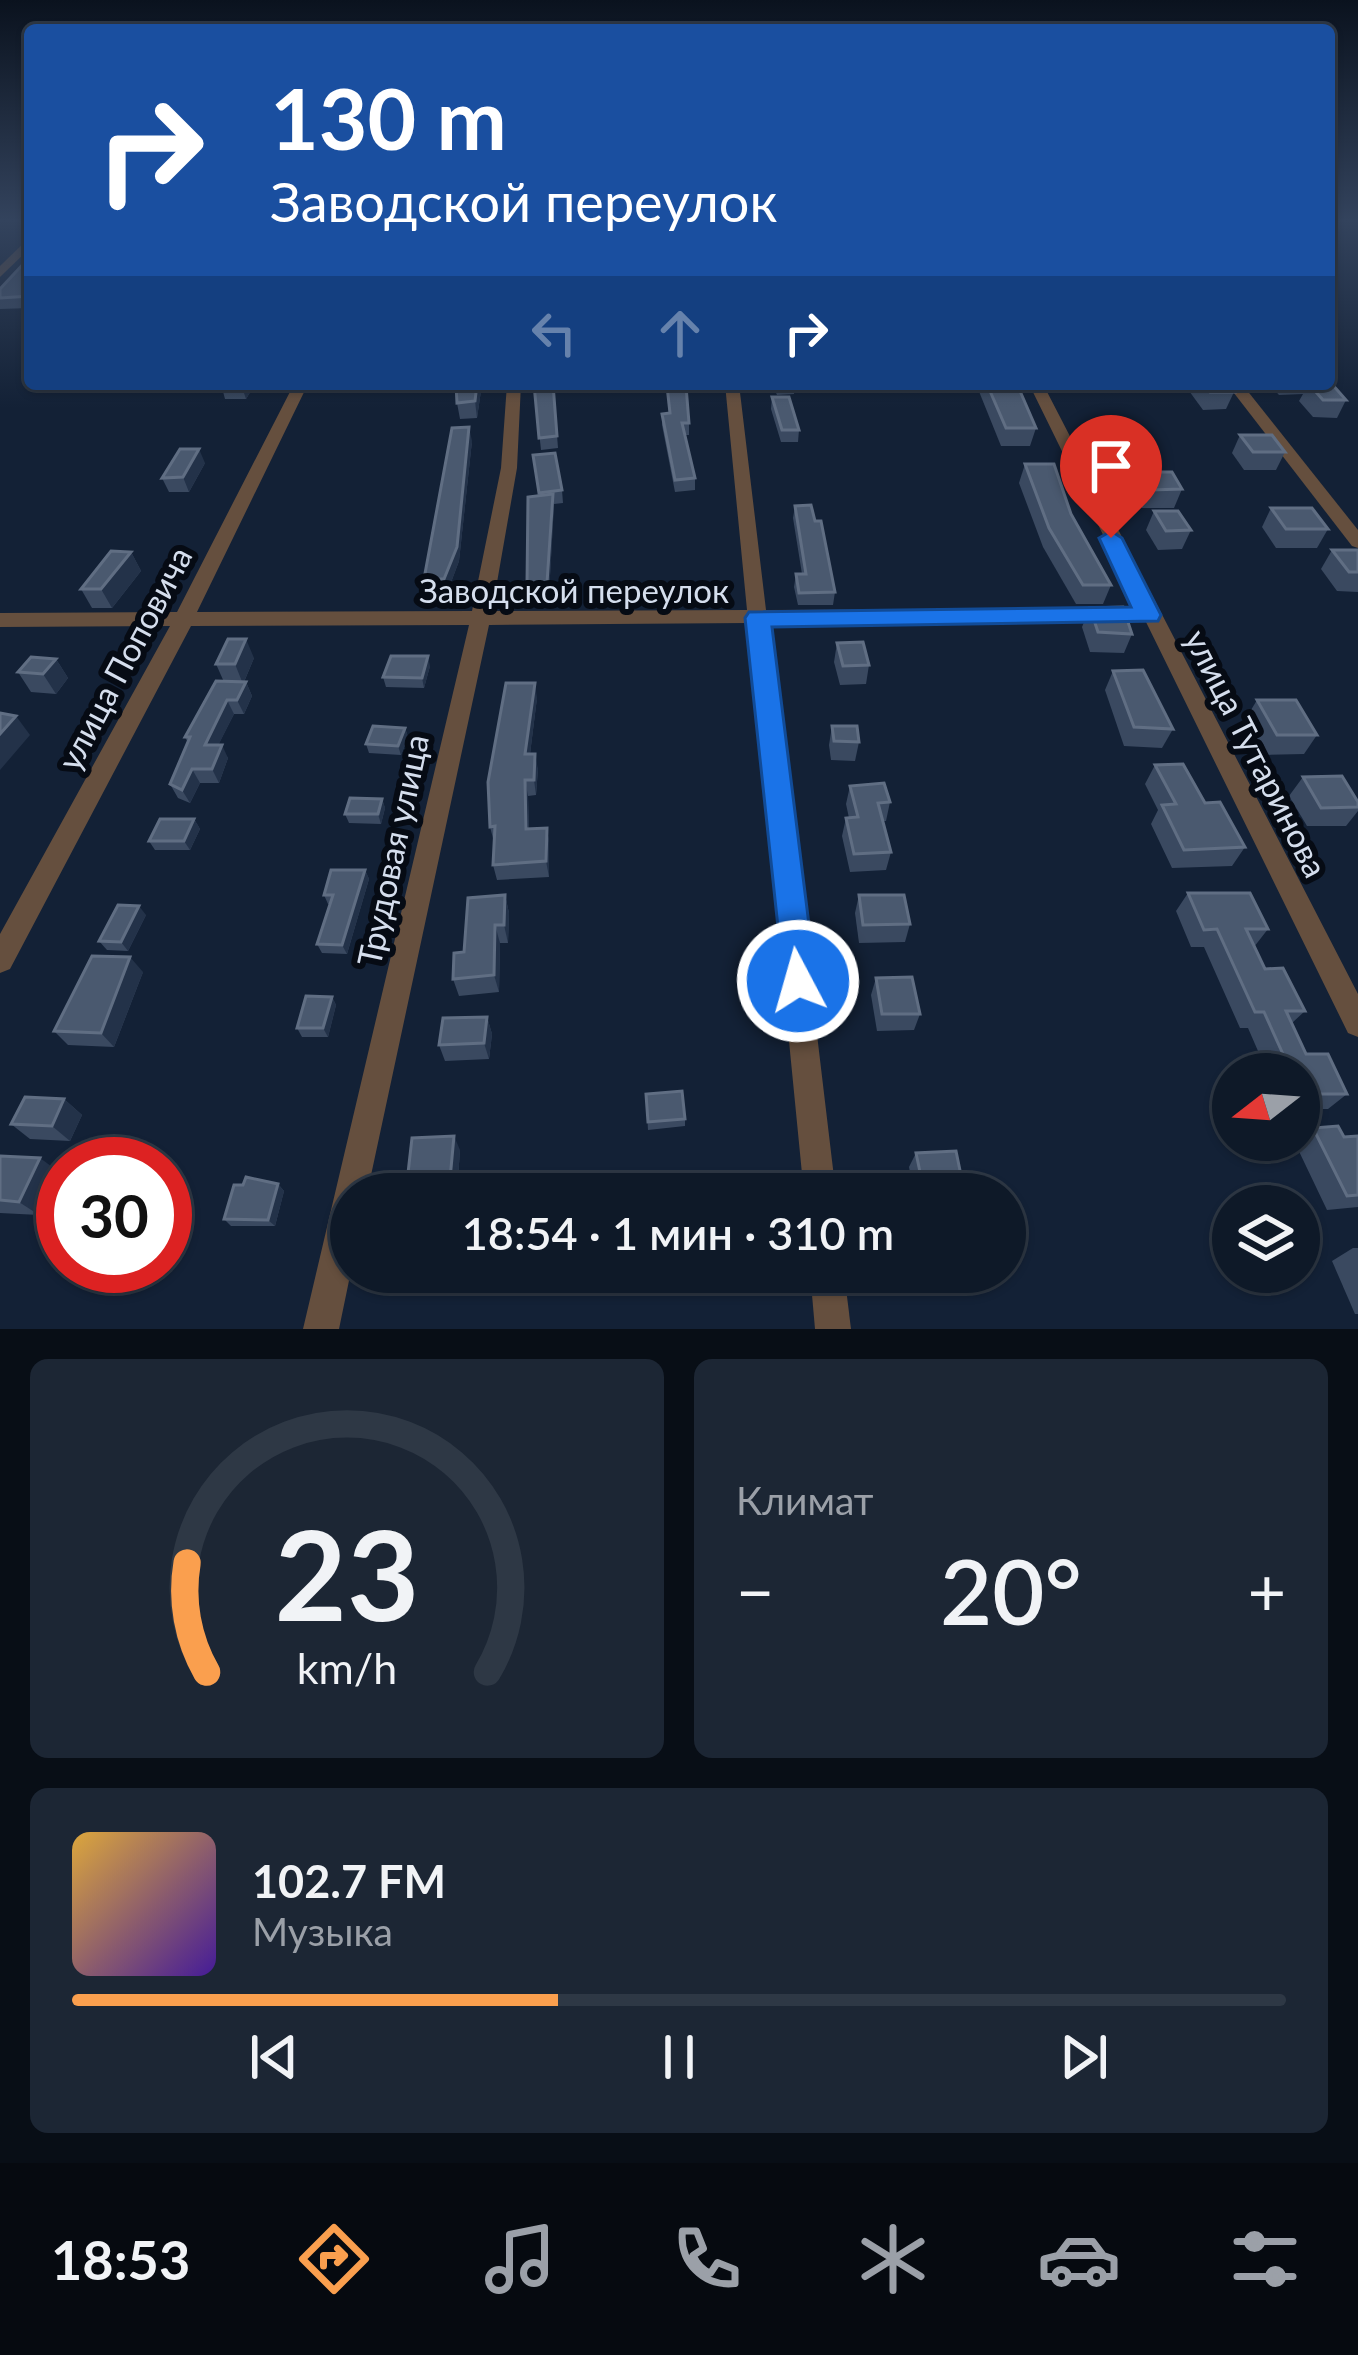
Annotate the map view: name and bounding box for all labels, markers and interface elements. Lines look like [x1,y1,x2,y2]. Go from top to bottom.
text: 130 m [270,67,507,168]
icon: right [72,72,228,228]
text: Заводской переулок [270,169,777,234]
icon: left [521,300,587,366]
icon: ahead [647,300,713,366]
icon: right [773,300,839,366]
pin [1060,415,1162,538]
icon: arrive [1078,433,1144,499]
street label: улица Поповича [48,540,200,776]
street label: Заводской переулок [419,570,729,610]
street label: улица Тутаринова [1177,622,1337,884]
street label: Трудовая улица [348,731,436,969]
position arrow [735,918,861,1044]
north arrow [1212,1053,1320,1161]
map controls [1212,1053,1320,1293]
speed limit sign: 30 [36,1137,192,1293]
button: layers [1212,1185,1320,1293]
text: 18:54 · 1 мин · 310 m [462,1206,894,1260]
text: Климат [736,1477,874,1523]
text: 23 [275,1498,419,1648]
text: 20° [940,1536,1082,1644]
text: − [736,1551,774,1630]
text: + [1248,1551,1286,1630]
text: km/h [297,1641,397,1692]
text: 102.7 FM [252,1854,446,1908]
text: Музыка [252,1908,393,1954]
icon: previous [241,2024,307,2090]
icon: pause [646,2024,712,2090]
icon: next [1051,2024,1117,2090]
icon: directions [292,2217,376,2301]
icon: music [478,2217,562,2301]
icon: phone [665,2217,749,2301]
icon: climate [851,2217,935,2301]
icon: car [1037,2217,1121,2301]
icon: filters [1223,2217,1307,2301]
text: 18:53 [51,2227,190,2292]

